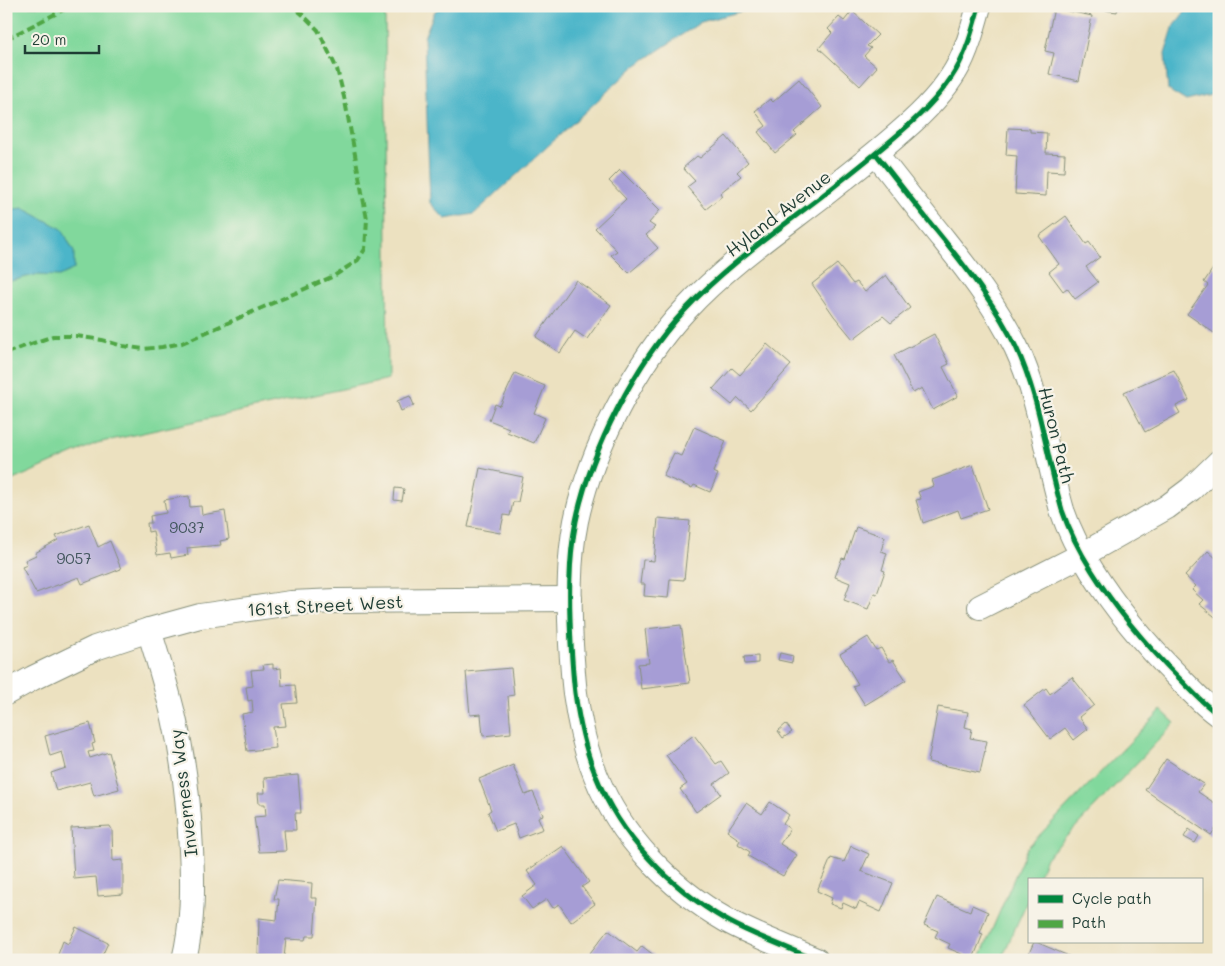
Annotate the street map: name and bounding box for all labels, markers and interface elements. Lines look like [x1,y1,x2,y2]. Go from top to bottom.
scale bar [25,22,99,54]
text: 20 m [32,29,66,49]
street label: Hyland Avenue [720,164,836,262]
street label: Huron Path [1033,384,1081,486]
house number: 9037 [169,517,205,537]
house number: 9057 [56,548,92,568]
street label: 161st Street West [246,589,404,621]
street label: Inverness Way [163,728,203,858]
legend [1028,878,1202,944]
text: Cycle path [1072,888,1151,908]
text: Path [1072,912,1106,932]

